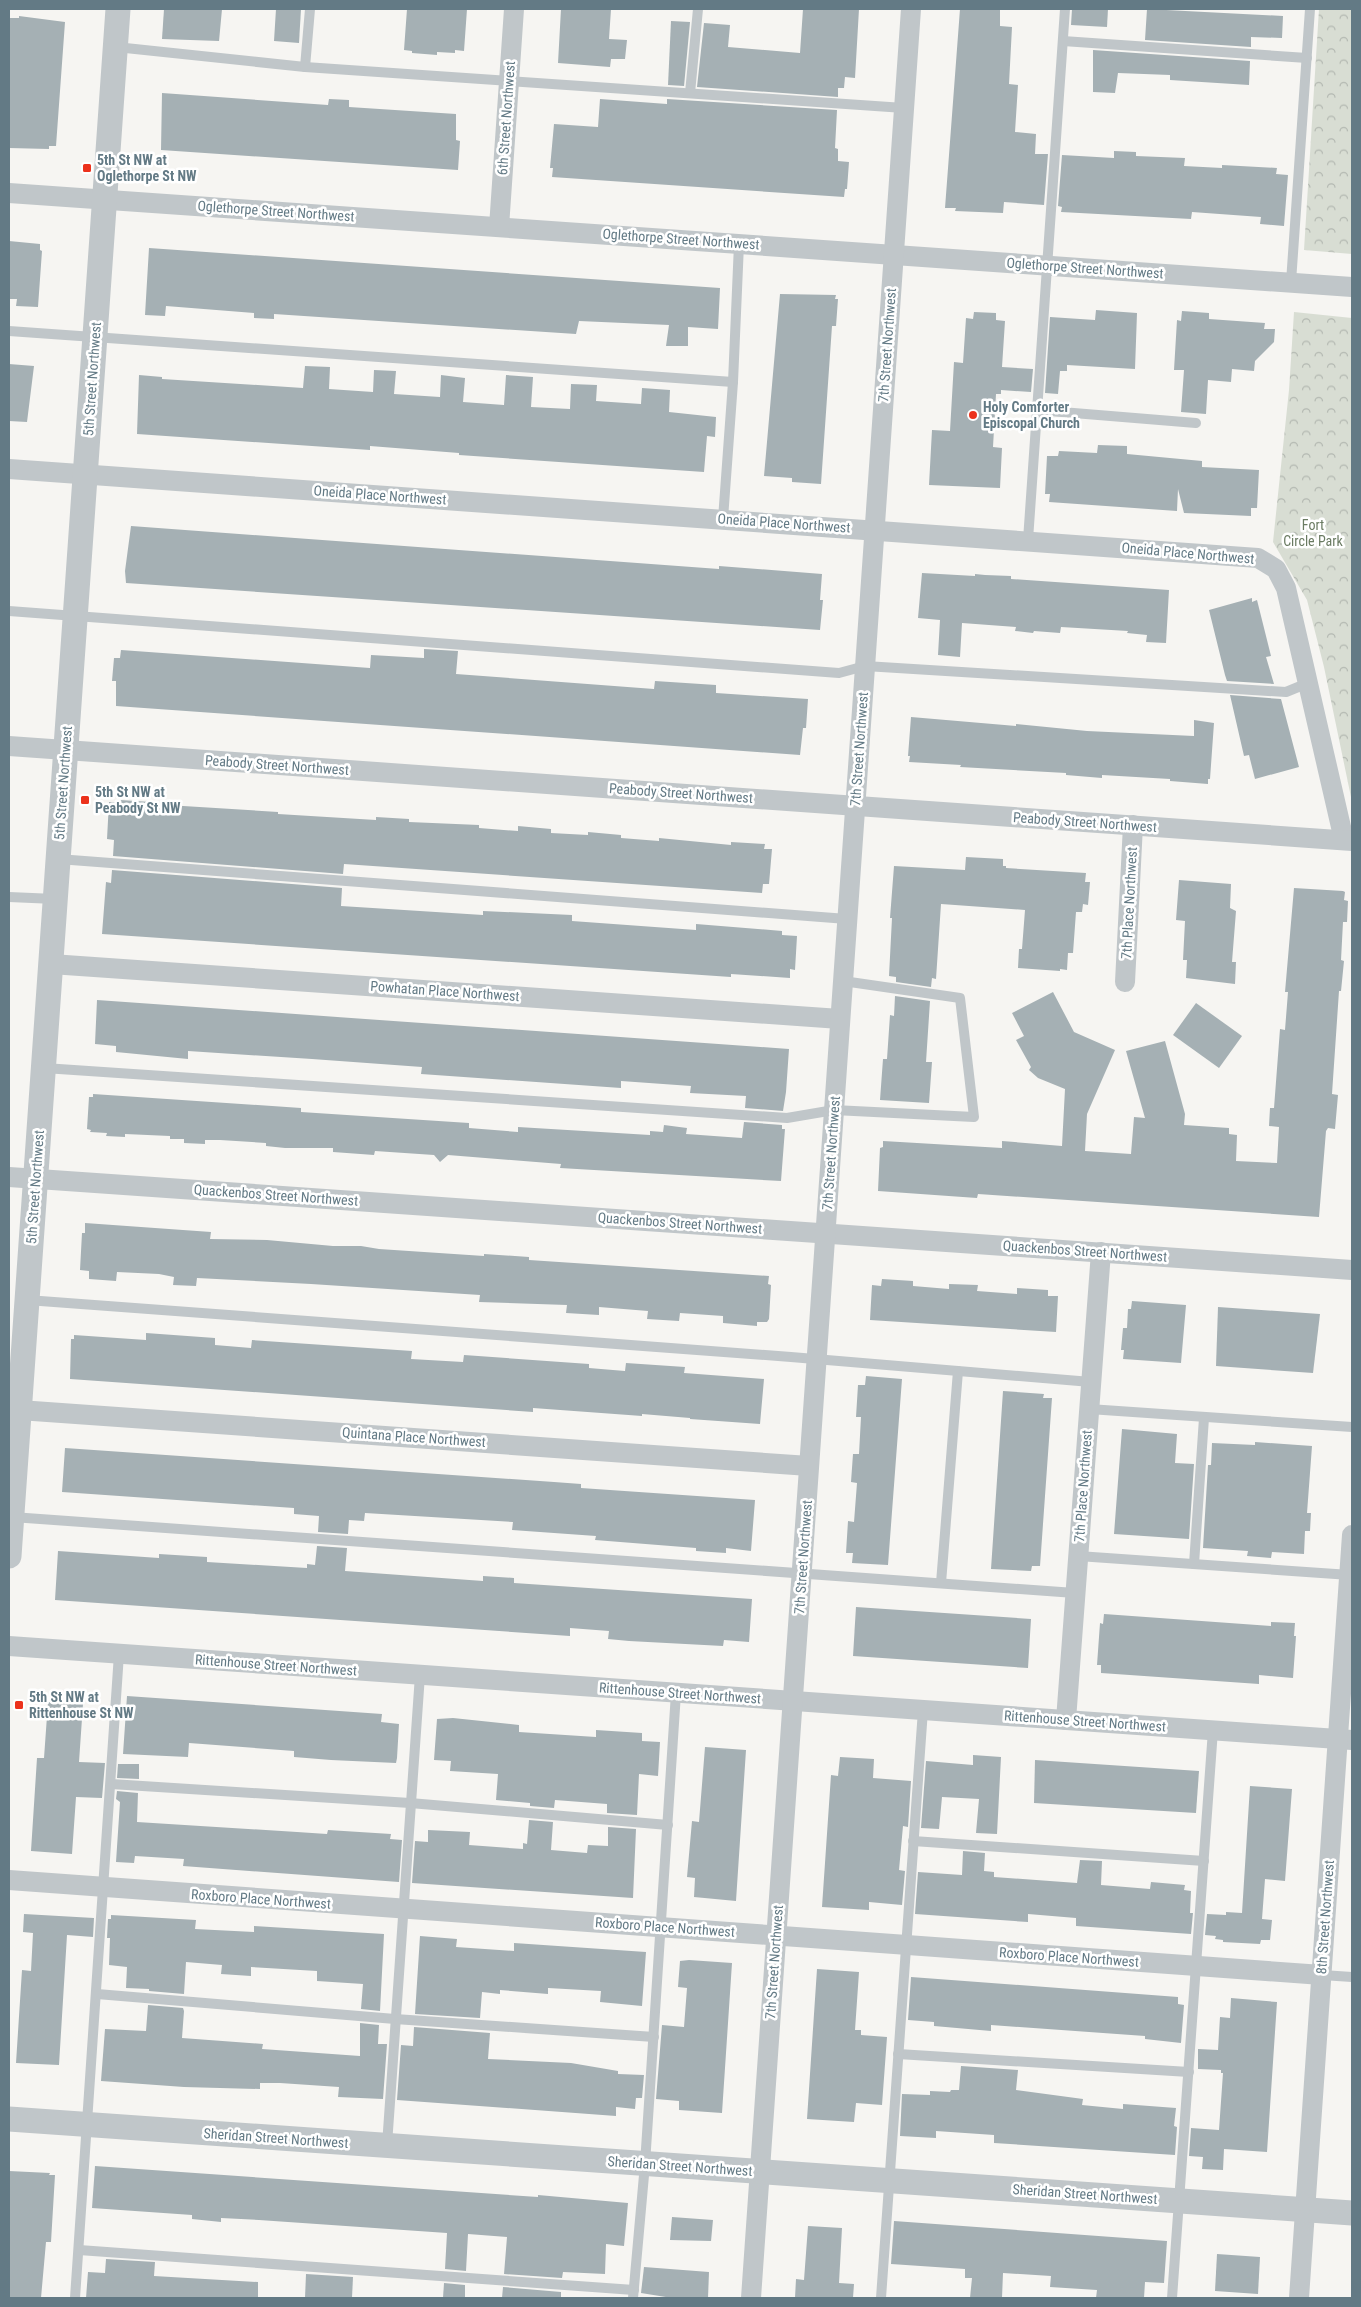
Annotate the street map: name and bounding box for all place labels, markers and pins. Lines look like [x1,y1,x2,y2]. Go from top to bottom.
place label: 5th St NW at Oglethorpe St NW [97,152,197,184]
marker: 5th St NW at Oglethorpe St NW [81,162,93,174]
place label: Holy Comforter Episcopal Church [983,399,1080,431]
marker: Holy Comforter Episcopal Church [967,409,979,421]
place label: 5th St NW at Peabody St NW [95,784,181,816]
marker: 5th St NW at Peabody St NW [79,794,91,806]
place label: 5th St NW at Rittenhouse St NW [29,1689,134,1721]
marker: 5th St NW at Rittenhouse St NW [13,1699,25,1711]

